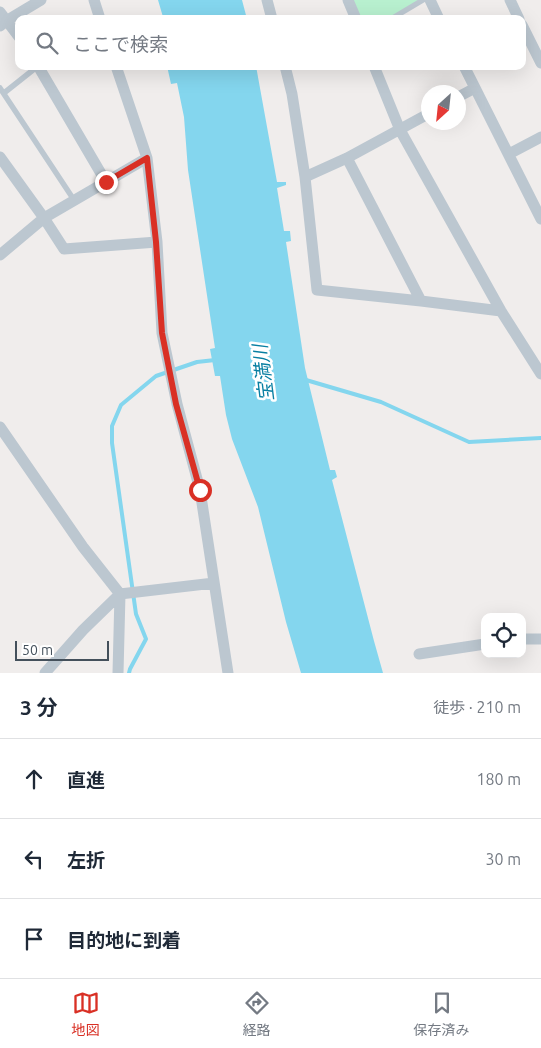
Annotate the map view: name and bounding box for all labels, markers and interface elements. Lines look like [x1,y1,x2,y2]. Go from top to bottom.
search box [15,15,526,70]
icon: search [33,29,61,57]
text: ここで検索 [73,33,168,55]
north arrow [421,85,466,130]
route end [95,171,118,194]
water label: 宝満川 [248,341,277,403]
route start [189,479,212,502]
map controls [481,613,526,658]
button: locate [481,613,526,658]
scale bar [15,638,109,661]
text: 50 m [22,642,53,658]
text: 3 分 [20,695,58,719]
text: 徒歩 · 210 m [433,698,521,716]
icon: ahead [20,765,48,793]
text: 直進 [67,769,105,791]
text: 180 m [476,770,521,788]
icon: left [20,845,48,873]
text: 左折 [67,849,105,871]
text: 30 m [485,850,521,868]
icon: arrive [20,925,48,953]
text: 目的地に到着 [67,929,181,951]
tab: 地図 [72,989,100,1039]
tab: 経路 [243,989,271,1039]
tab: 保存済み [414,989,470,1039]

